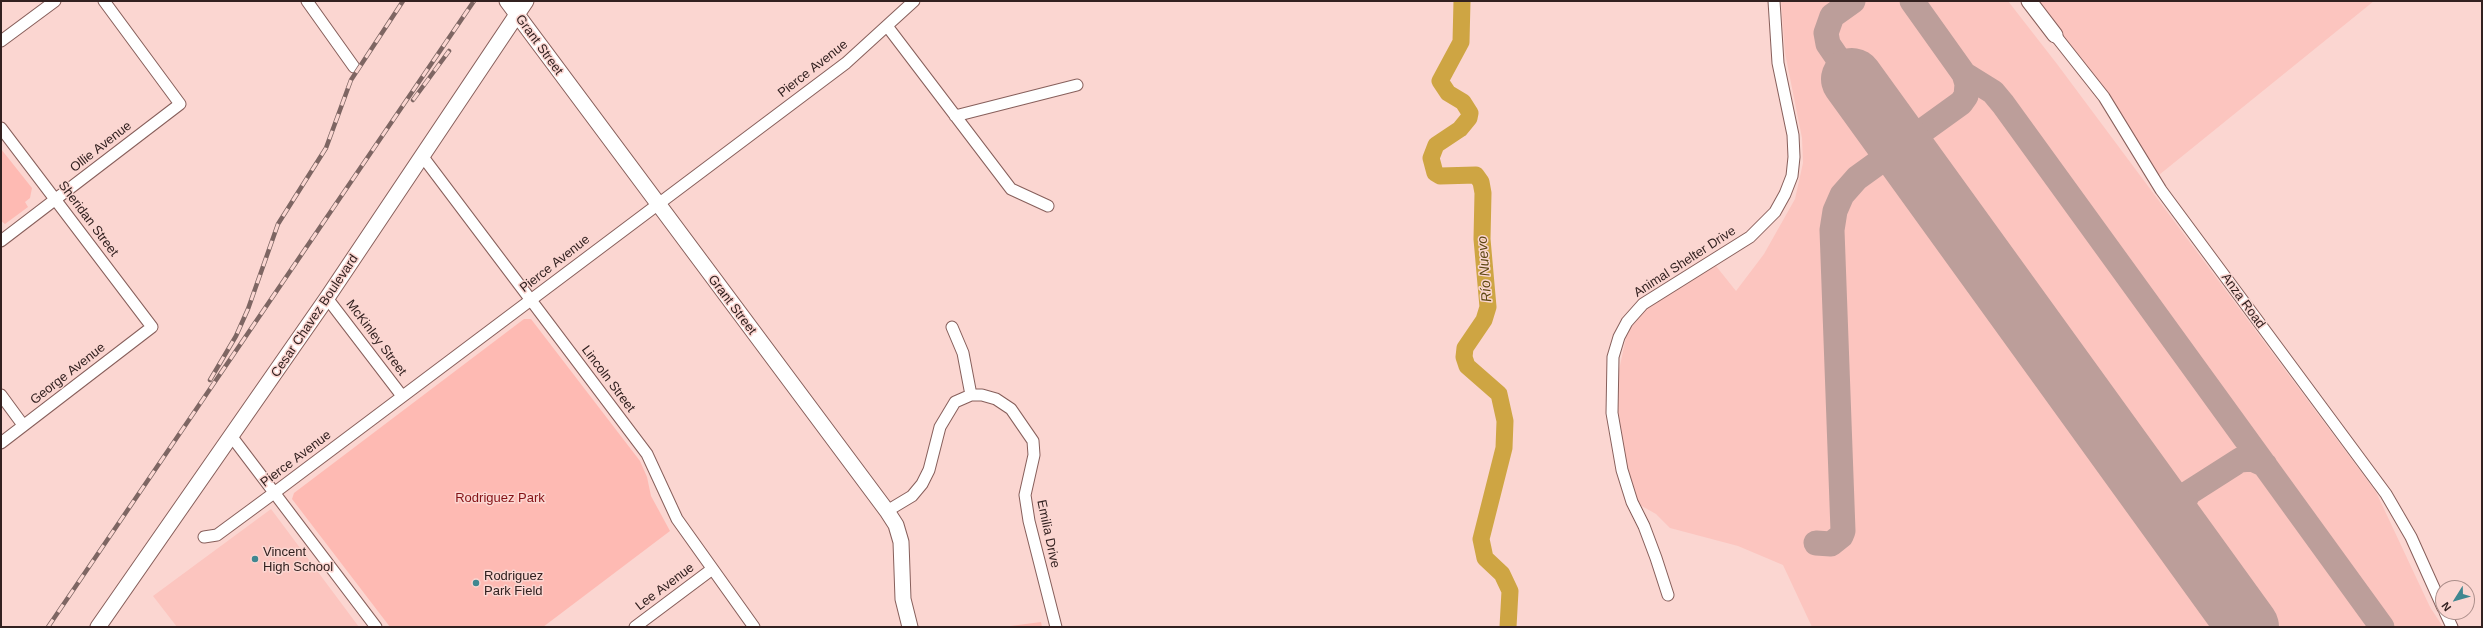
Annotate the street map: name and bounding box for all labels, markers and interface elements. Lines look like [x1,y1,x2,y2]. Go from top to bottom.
street label: Grant Street [512,12,566,78]
street label: Pierce Avenue [775,37,851,101]
street label: Ollie Avenue [67,118,135,176]
street label: Sheridan Street [55,178,121,260]
street label: Animal Shelter Drive [1631,223,1739,301]
street label: Pierce Avenue [517,232,593,296]
water label: Río Nuevo [1474,235,1496,303]
street label: Cesar Chavez Boulevard [268,252,362,380]
street label: Anza Road [2218,270,2268,332]
street label: Grant Street [704,272,760,338]
street label: McKinley Street [342,297,410,379]
street label: George Avenue [27,340,109,408]
street label: Lincoln Street [578,343,638,415]
street label: Pierce Avenue [258,427,334,491]
park label: Rodriguez Park [455,490,545,506]
street label: Emilia Drive [1033,498,1063,570]
place label: Vincent High School [263,544,333,575]
marker: Vincent High School [250,554,260,564]
street label: Lee Avenue [633,560,697,614]
place label: Rodriguez Park Field [484,568,543,599]
marker: Rodriguez Park Field [471,578,481,588]
north arrow [2435,580,2475,620]
text: N [2439,600,2453,613]

